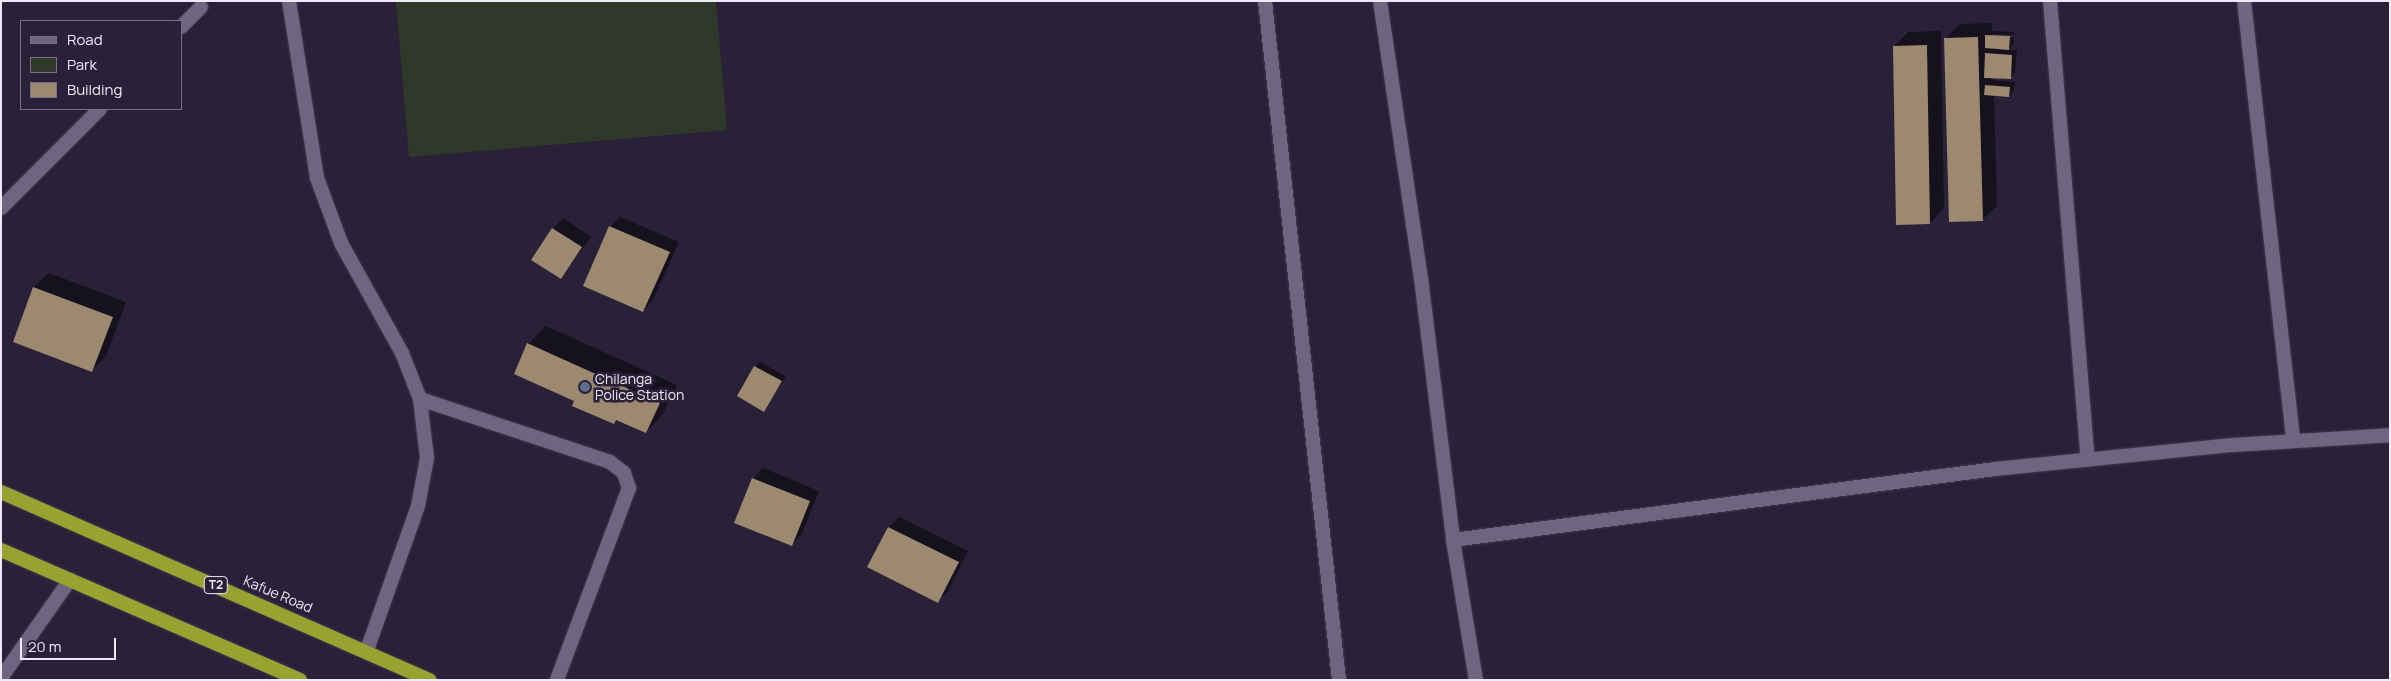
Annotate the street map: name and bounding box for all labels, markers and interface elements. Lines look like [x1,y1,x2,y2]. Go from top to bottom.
legend [20,20,182,110]
text: Road [67,29,103,50]
text: Park [67,54,97,75]
text: Building [67,79,122,100]
place label: Chilanga Police Station [595,371,684,404]
marker: Chilanga Police Station [579,381,591,393]
street label: Kafue Road [241,572,315,616]
road number: T2 [204,576,228,594]
scale bar [22,628,119,660]
text: 20 m [28,636,61,657]

